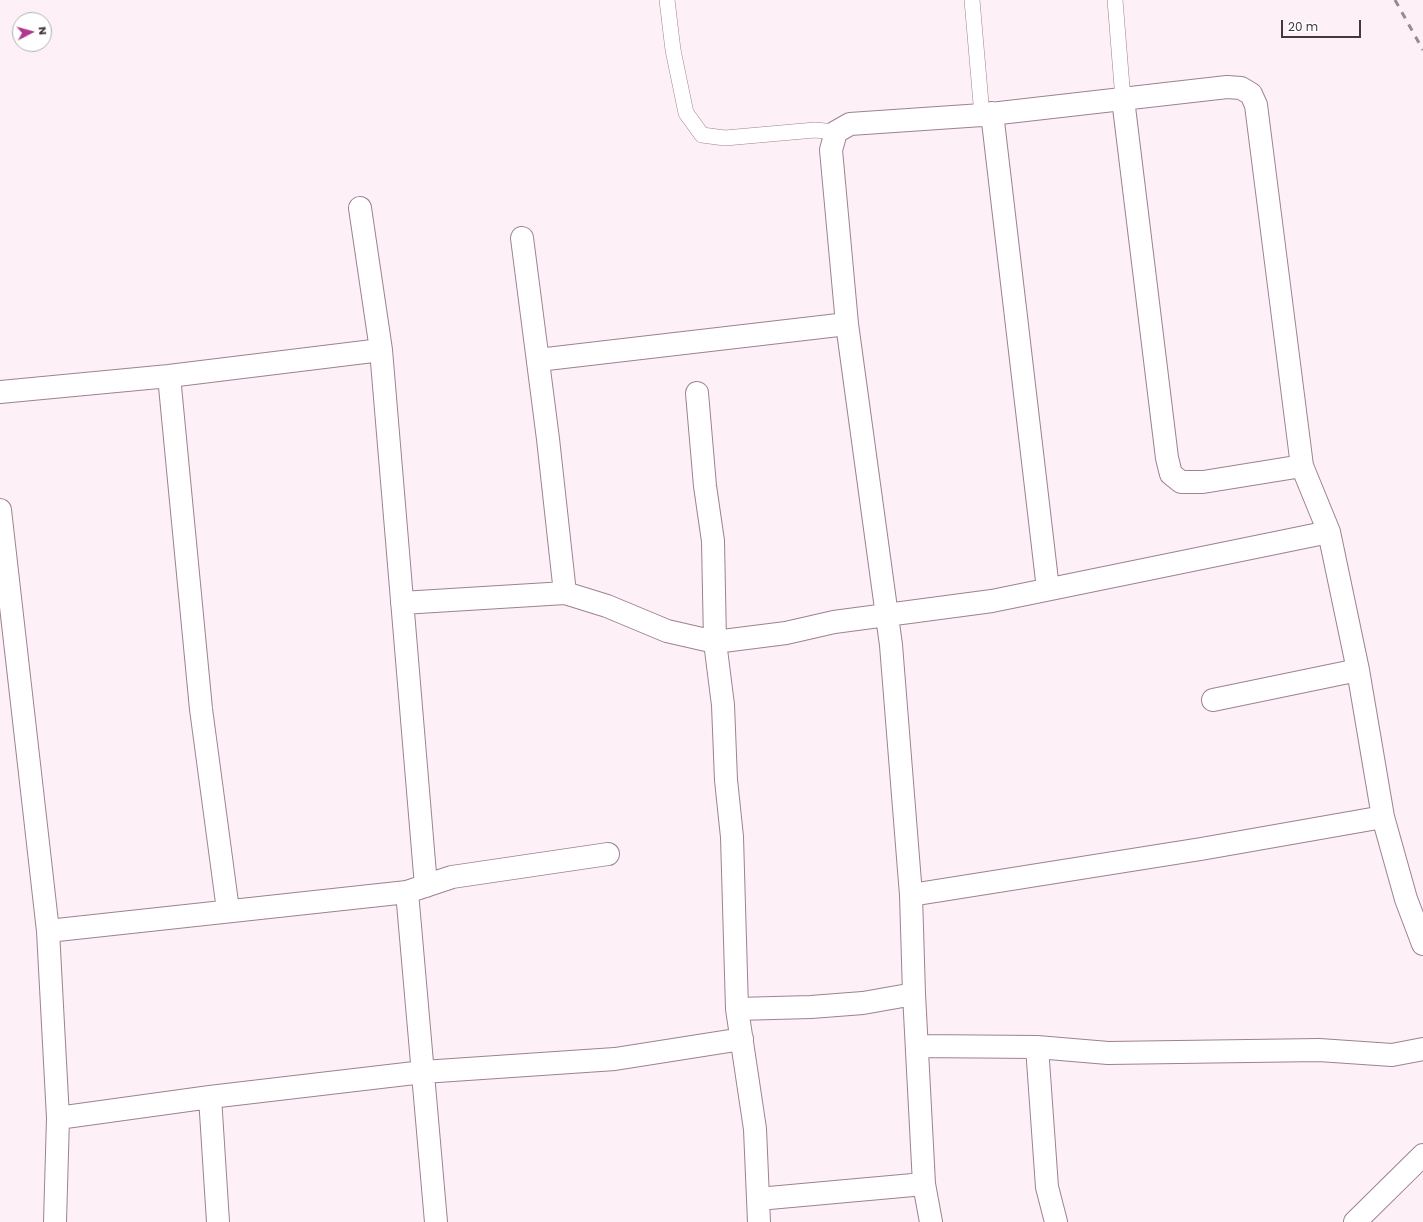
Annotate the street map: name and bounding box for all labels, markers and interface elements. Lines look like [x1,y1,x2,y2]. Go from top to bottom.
north arrow [12,12,52,52]
scale bar [1283,12,1363,38]
text: 20 m [1288,18,1318,35]
text: N [35,26,51,36]

